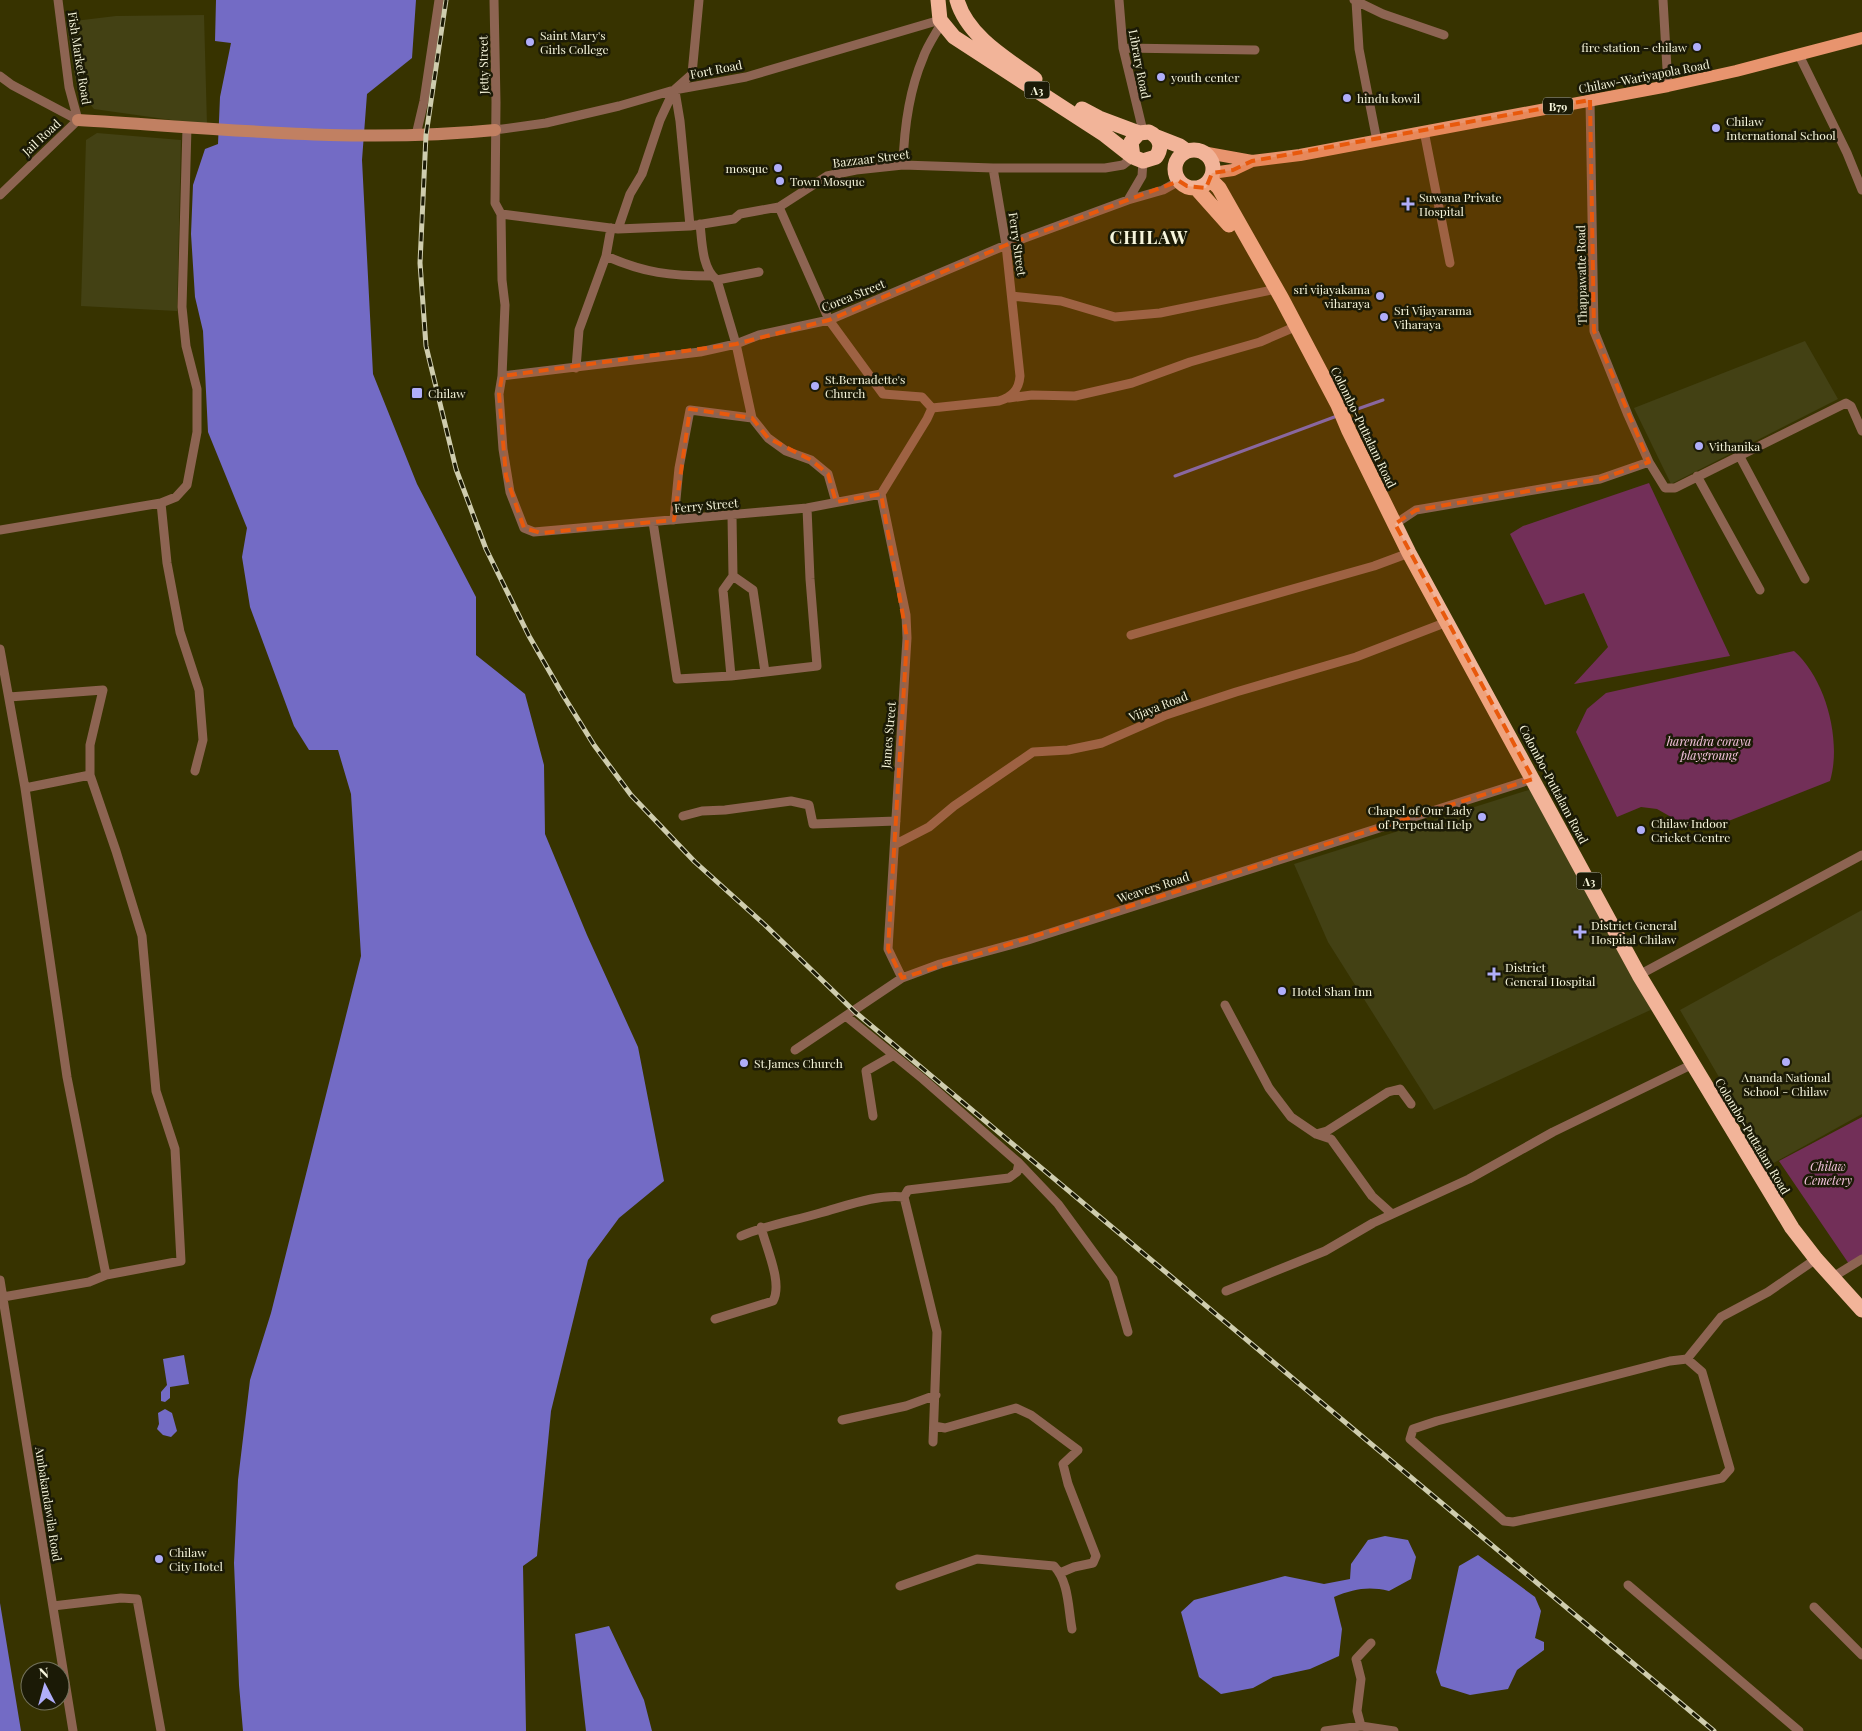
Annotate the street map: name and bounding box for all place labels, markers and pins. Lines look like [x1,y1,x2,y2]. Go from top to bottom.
place label: Saint Mary's Girls College [540,27,609,57]
marker: Saint Mary's Girls College [524,36,536,48]
place label: fire station - chilaw [1581,39,1688,55]
marker: fire station - chilaw [1691,41,1703,53]
place label: youth center [1170,69,1240,85]
marker: youth center [1155,71,1167,83]
place label: hindu kowil [1357,90,1421,106]
marker: hindu kowil [1341,92,1353,104]
place label: Chilaw International School [1726,113,1836,143]
marker: Chilaw International School [1710,122,1722,134]
place label: mosque [726,160,768,176]
marker: mosque [772,162,784,174]
place label: Town Mosque [790,173,865,189]
marker: Town Mosque [774,175,786,187]
place label: Suwana Private Hospital [1419,189,1502,219]
marker: Suwana Private Hospital [1401,197,1415,211]
place label: sri vijayakama viharaya [1294,281,1370,311]
marker: sri vijayakama viharaya [1374,290,1386,302]
place label: Sri Vijayarama Viharaya [1393,302,1472,332]
marker: Sri Vijayarama Viharaya [1378,311,1390,323]
place label: St.Bernadette's Church [825,371,905,401]
marker: St.Bernadette's Church [809,380,821,392]
place label: Chilaw [428,385,466,401]
marker: Chilaw [410,386,424,400]
place label: Vithanika [1708,438,1760,454]
marker: Vithanika [1693,440,1705,452]
place label: Chapel of Our Lady of Perpetual Help [1368,802,1472,832]
marker: Chapel of Our Lady of Perpetual Help [1476,811,1488,823]
place label: Chilaw Indoor Cricket Centre [1651,815,1730,845]
marker: Chilaw Indoor Cricket Centre [1635,824,1647,836]
place label: District General Hospital Chilaw [1591,917,1678,947]
marker: District General Hospital Chilaw [1573,925,1587,939]
place label: District General Hospital [1505,959,1596,989]
marker: District General Hospital [1487,967,1501,981]
place label: Hotel Shan Inn [1292,983,1372,999]
marker: Hotel Shan Inn [1276,985,1288,997]
place label: St.James Church [754,1055,843,1071]
marker: Ananda National School - Chilaw [1780,1056,1792,1068]
marker: St.James Church [738,1057,750,1069]
place label: Ananda National School - Chilaw [1741,1069,1831,1099]
place label: Chilaw City Hotel [169,1544,224,1574]
marker: Chilaw City Hotel [153,1553,165,1565]

